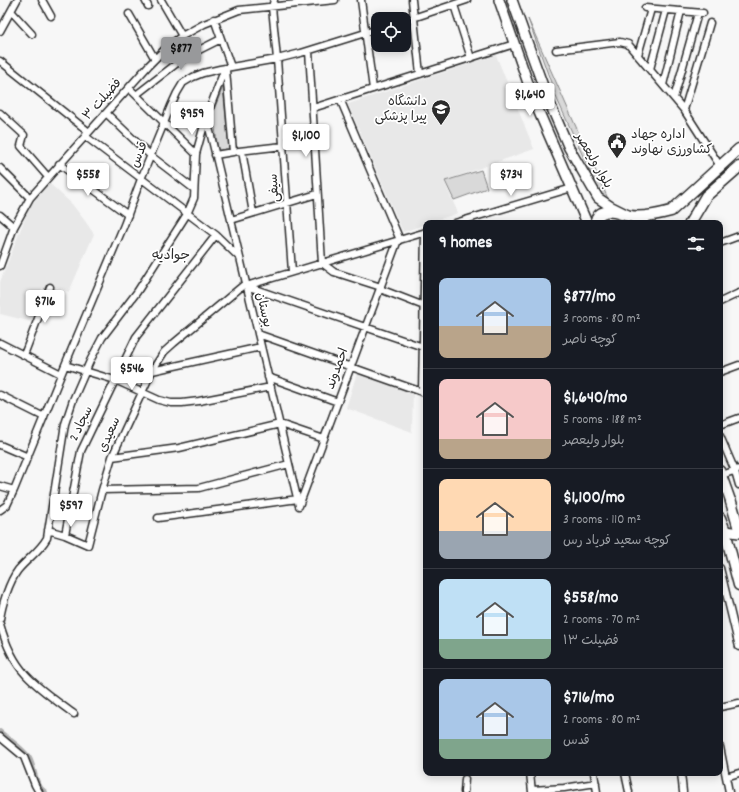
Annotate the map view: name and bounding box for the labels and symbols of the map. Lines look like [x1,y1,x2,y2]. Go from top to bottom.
pin: $877 [157,37,205,71]
street label: فضیلت ۳ [79,75,127,125]
pin: $1,640 [497,83,563,117]
place label: دانشگاه پیرا پزشکی [375,93,427,127]
school or university icon: دانشگاه پیرا پزشکی [430,98,452,126]
pin: $959 [168,102,216,136]
pin: $1,100 [273,124,339,158]
place label: اداره جهاد کشاورزی نهاوند [631,126,713,160]
street label: بلوار ولیعصر [569,129,617,192]
public building icon: اداره جهاد کشاورزی نهاوند [606,131,628,159]
street label: قدس [126,139,154,171]
pin: $558 [64,163,112,197]
pin: $734 [487,163,535,197]
street label: سیفی [265,173,285,203]
district label: جوادیه [152,246,190,266]
pin: $716 [21,290,69,324]
street label: بوستان [250,291,276,329]
street label: احمدوند [322,346,354,392]
pin: $546 [108,357,156,391]
street label: سجاد 2 [65,403,99,445]
street label: سعیدی [94,414,126,456]
pin: $597 [47,494,95,528]

